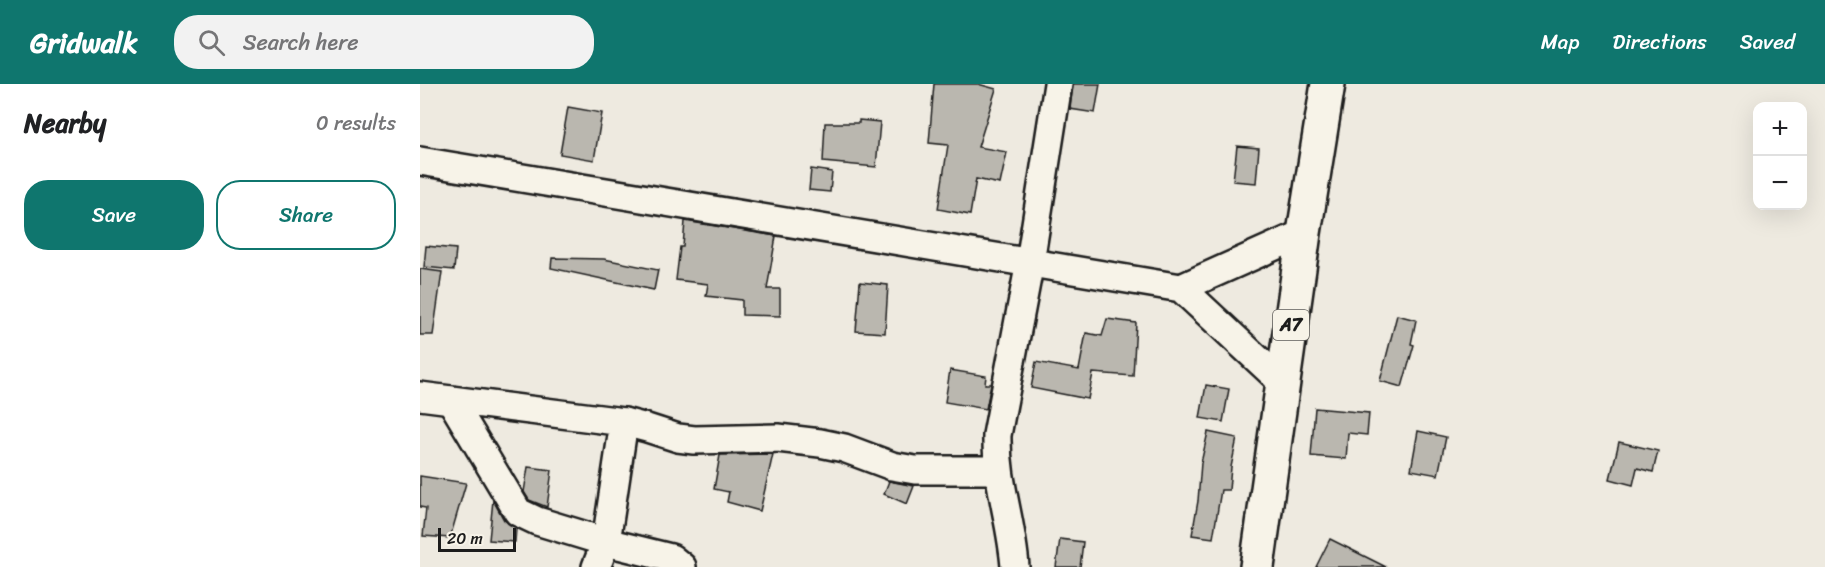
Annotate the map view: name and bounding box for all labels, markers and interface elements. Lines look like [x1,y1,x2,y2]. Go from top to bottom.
search box [174,15,594,69]
text: Gridwalk [30,18,138,67]
text: Search here [243,23,359,62]
text: Map [1541,23,1579,61]
text: Directions [1612,23,1707,61]
text: Saved [1740,23,1795,61]
icon: search [195,26,228,59]
text: Nearby [24,100,106,146]
map controls [1753,102,1807,210]
button: + [1753,102,1807,156]
text: 0 results [316,106,396,141]
button: − [1753,156,1807,210]
button: Save [24,180,204,250]
button: Share [216,180,396,250]
road number: A7 [1273,310,1309,340]
text: 20 m [447,524,483,553]
scale bar [438,525,516,552]

